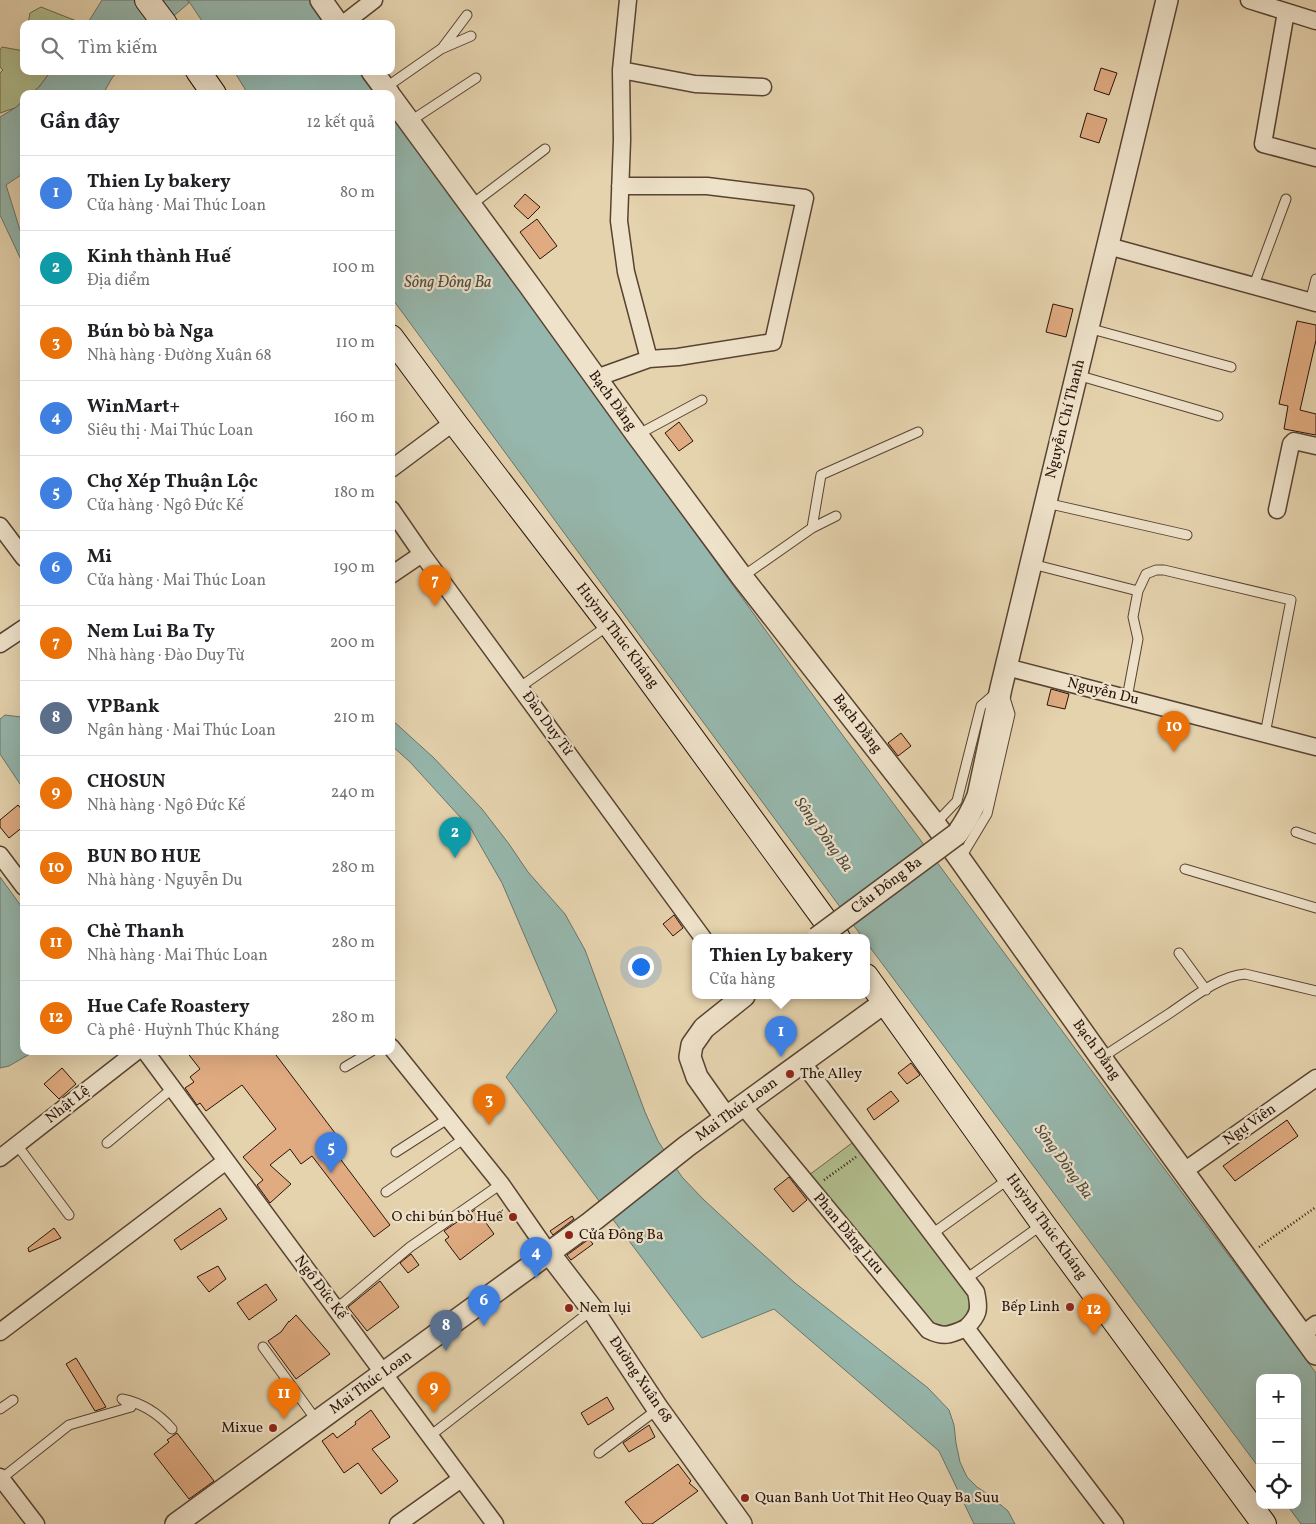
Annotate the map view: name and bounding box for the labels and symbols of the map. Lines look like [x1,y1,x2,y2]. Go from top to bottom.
water label: Sông Đông Ba [404,272,492,294]
street label: Nguyễn Chí Thanh [1041,357,1091,481]
street label: Bạch Đằng [583,366,641,436]
pin: 7 [419,565,451,606]
street label: Huỳnh Thúc Kháng [571,579,664,693]
street label: Nguyễn Du [1065,673,1141,711]
street label: Đào Duy Từ [516,687,578,761]
street label: Bạch Đằng [827,690,887,758]
pin: 10 [1158,711,1190,752]
water label: Sông Đông Ba [788,793,858,877]
pin: 2 [439,817,471,858]
street label: Cầu Đông Ba [847,852,927,920]
your location [628,954,654,980]
street label: Bạch Đằng [1067,1015,1125,1085]
pin: 1 [765,1016,797,1057]
place label: The Alley [800,1064,862,1085]
marker: The Alley [784,1068,796,1080]
street label: Mai Thúc Loan [692,1073,782,1147]
street label: Nhật Lệ [41,1081,95,1129]
pin: 3 [473,1084,505,1125]
street label: Ngự Viên [1219,1099,1281,1151]
water label: Sông Đông Ba [1028,1120,1098,1204]
pin: 5 [315,1132,347,1173]
street label: Huỳnh Thúc Kháng [1000,1170,1092,1285]
street label: Phan Đăng Lưu [808,1189,888,1279]
place label: O chi bún bò Huế [392,1207,504,1228]
marker: O chi bún bò Huế [507,1211,519,1223]
place label: Cửa Đông Ba [579,1225,663,1246]
marker: Cửa Đông Ba [563,1229,575,1241]
pin: 4 [520,1237,552,1278]
street label: Ngô Đức Kế [289,1251,352,1325]
pin: 6 [468,1285,500,1326]
pin: 12 [1078,1294,1110,1335]
place label: Bếp Linh [1001,1297,1060,1318]
place label: Nem lụi [579,1298,631,1319]
marker: Bếp Linh [1064,1301,1076,1313]
marker: Nem lụi [563,1302,575,1314]
pin: 8 [430,1310,462,1351]
street label: Đường Xuân 68 [603,1332,677,1428]
street label: Mai Thúc Loan [326,1346,416,1420]
pin: 9 [418,1372,450,1413]
pin: 11 [268,1378,300,1419]
place label: Mixue [221,1418,263,1439]
marker: Mixue [267,1422,279,1434]
place label: Quan Banh Uot Thit Heo Quay Ba Suu [755,1488,999,1509]
marker: Quan Banh Uot Thit Heo Quay Ba Suu [739,1492,751,1504]

